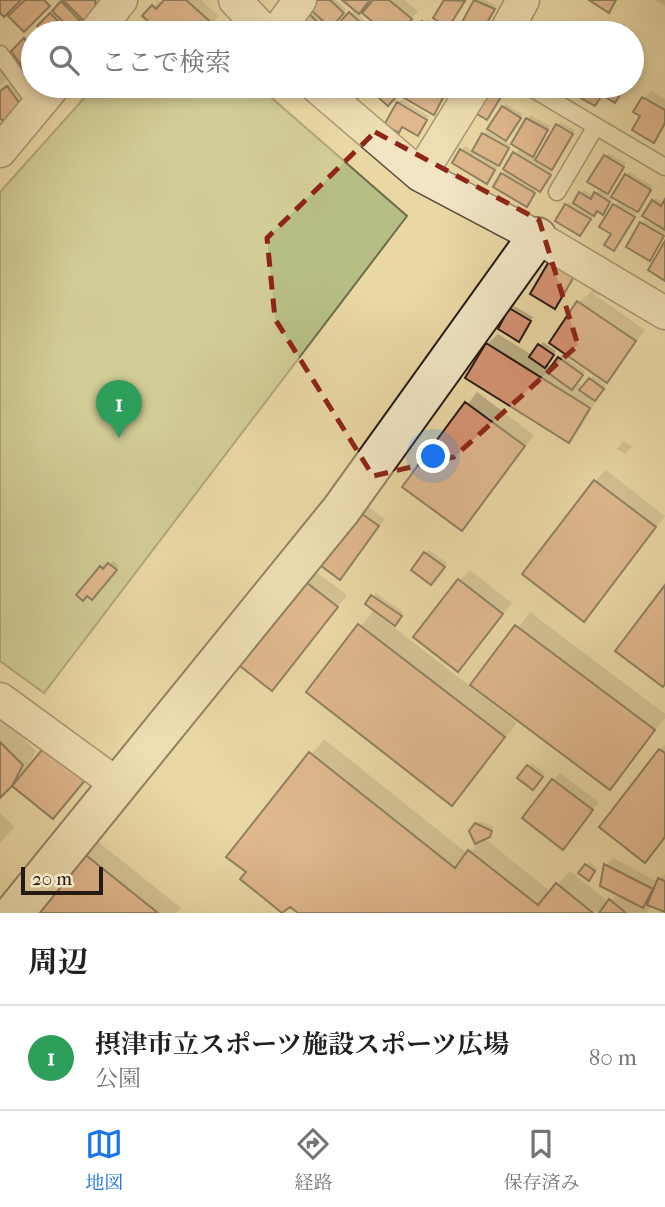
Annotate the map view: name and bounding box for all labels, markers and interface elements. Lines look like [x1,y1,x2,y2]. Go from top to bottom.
search box [21,21,644,98]
icon: search [45,41,83,79]
text: ここで検索 [101,47,231,78]
pin: 1 [96,380,142,438]
your location [416,439,450,473]
scale bar [21,864,103,896]
text: 20 m [32,868,72,890]
text: 周辺 [28,945,88,980]
text: 摂津市立スポーツ施設スポーツ広場 [95,1029,509,1060]
text: 1 [47,1044,55,1071]
text: 80 m [589,1044,637,1071]
text: 公園 [95,1065,141,1092]
tab: 地図 [85,1125,124,1194]
tab: 経路 [294,1125,333,1194]
tab: 保存済み [503,1125,580,1194]

